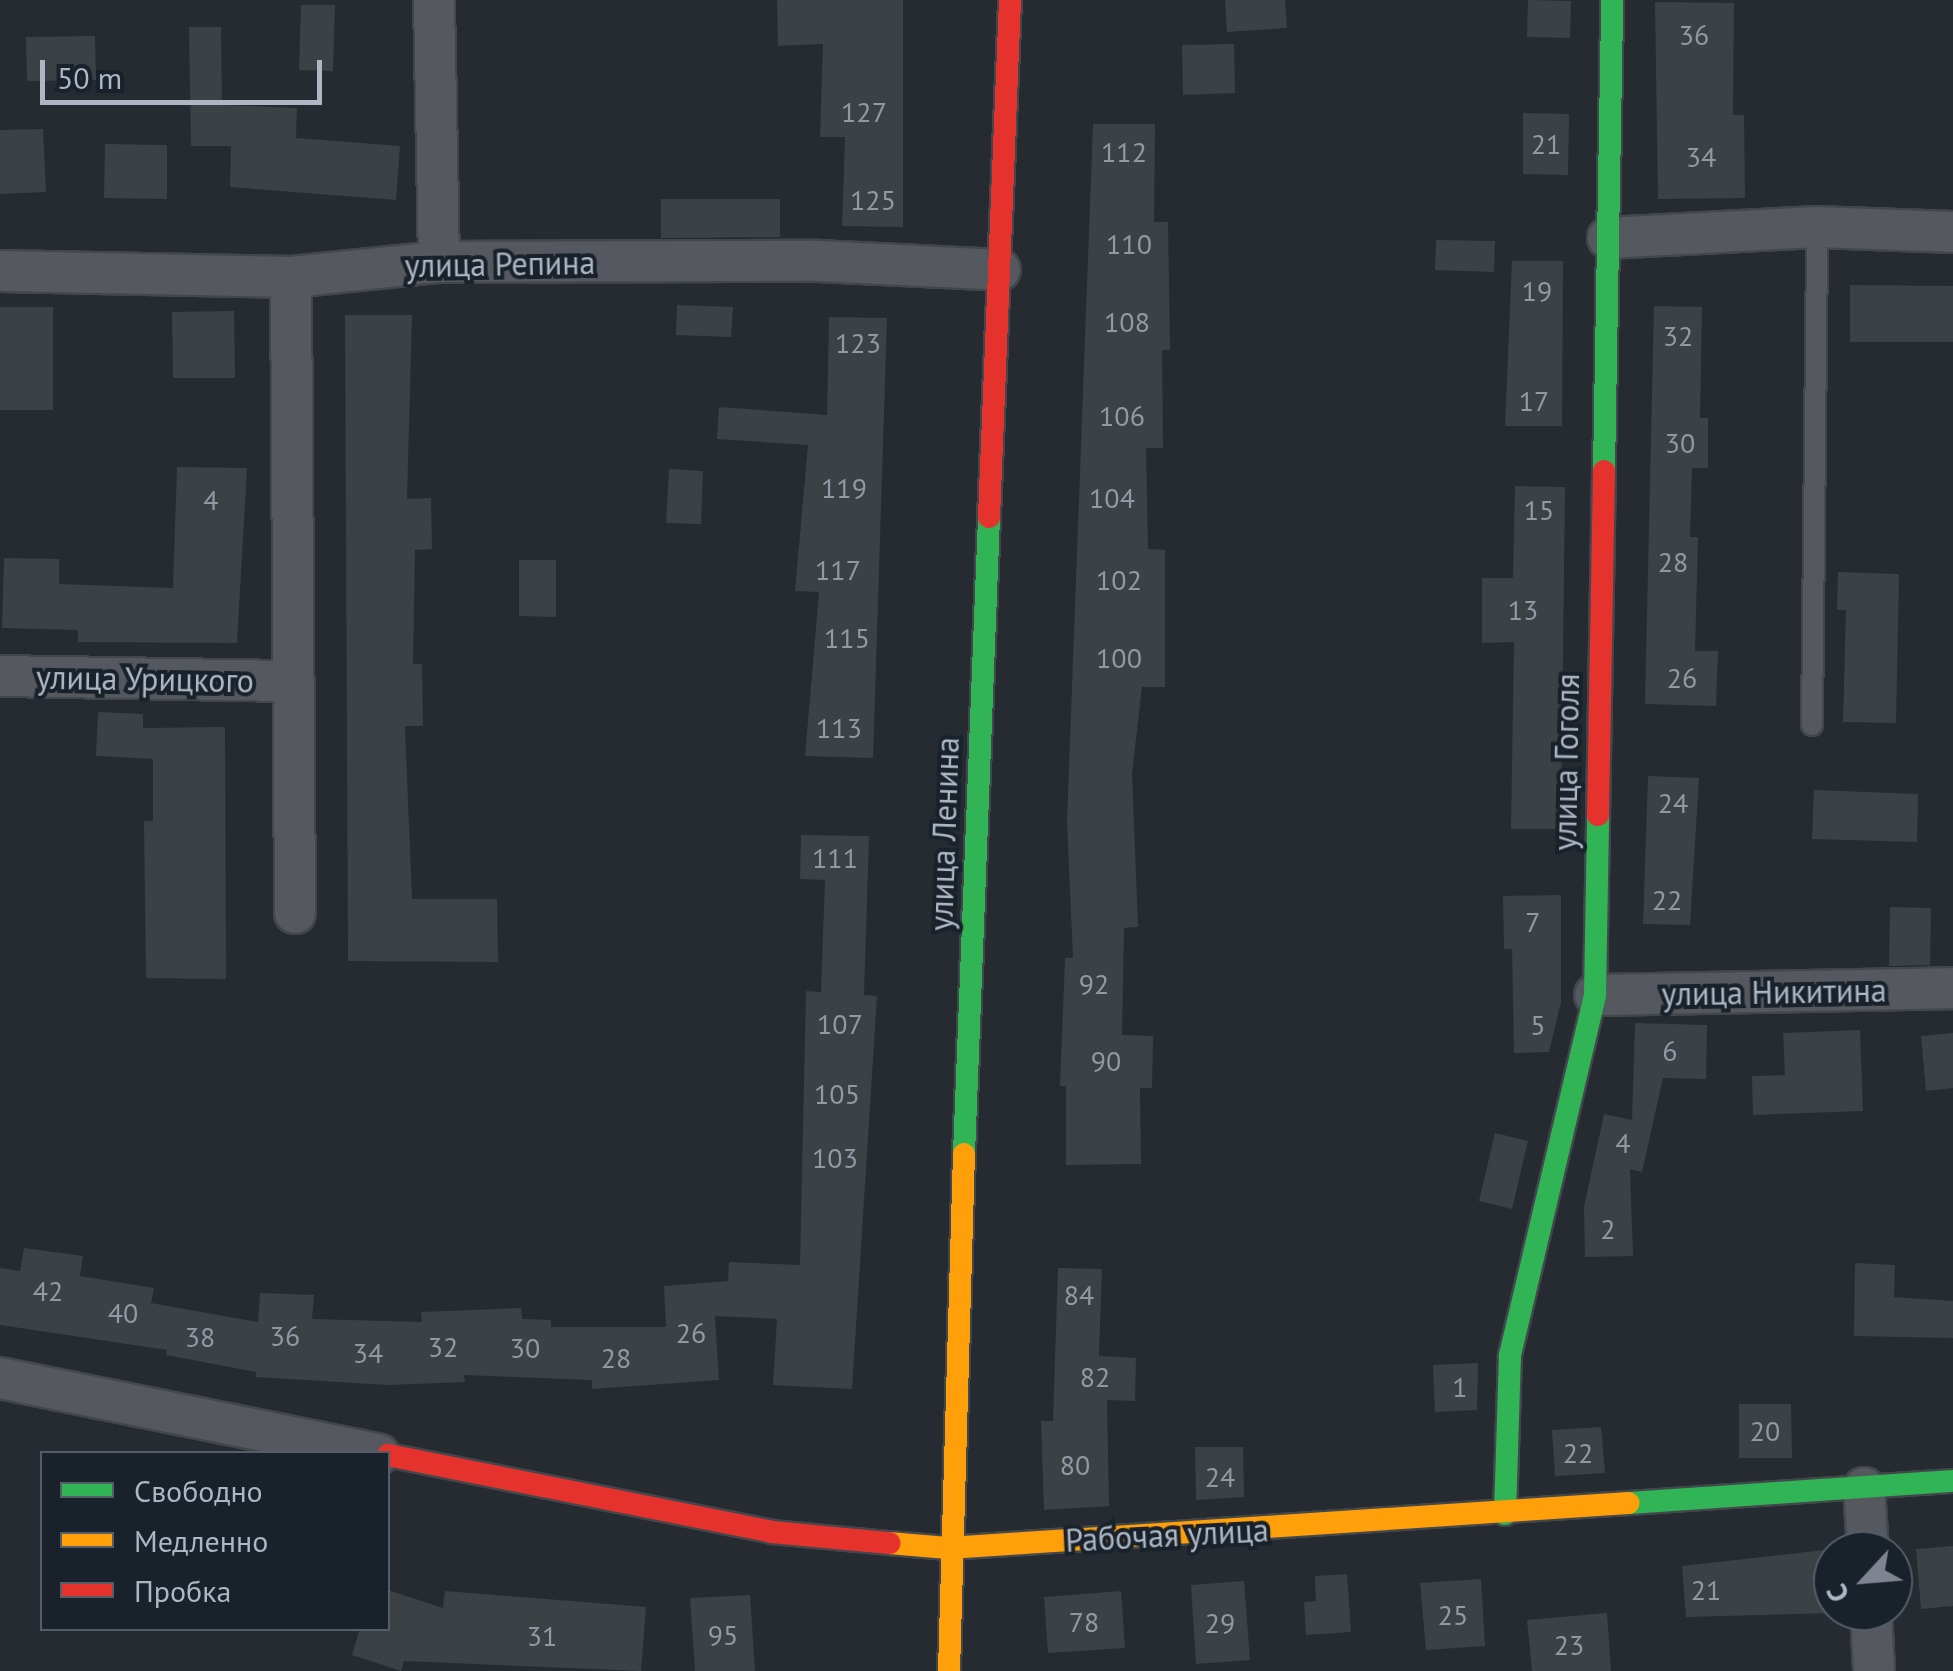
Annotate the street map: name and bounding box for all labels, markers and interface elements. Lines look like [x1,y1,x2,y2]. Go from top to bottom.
house number: 36 [1679,18,1709,52]
scale bar [45,40,328,102]
text: 50 m [57,58,122,97]
house number: 127 [841,95,887,129]
house number: 21 [1531,127,1561,161]
house number: 112 [1101,135,1147,169]
house number: 34 [1686,140,1716,174]
house number: 125 [850,183,896,217]
house number: 110 [1106,227,1152,261]
street label: улица Репина [404,243,596,285]
house number: 19 [1522,274,1552,308]
house number: 108 [1104,305,1150,339]
house number: 32 [1663,319,1693,353]
house number: 123 [835,326,881,360]
house number: 17 [1519,384,1549,418]
house number: 106 [1099,399,1145,433]
house number: 30 [1665,426,1695,460]
house number: 119 [821,471,867,505]
house number: 104 [1089,481,1135,515]
house number: 4 [203,483,219,517]
house number: 15 [1524,493,1554,527]
house number: 28 [1658,545,1688,579]
house number: 117 [815,553,861,587]
house number: 102 [1096,563,1142,597]
house number: 13 [1508,593,1538,627]
house number: 115 [824,621,870,655]
house number: 100 [1096,641,1142,675]
street label: улица Урицкого [35,658,255,700]
house number: 26 [1667,661,1697,695]
street label: улица Гоголя [1545,673,1587,851]
house number: 113 [816,711,862,745]
street label: улица Ленина [921,736,967,932]
house number: 24 [1658,786,1688,820]
house number: 111 [812,841,858,875]
house number: 22 [1652,883,1682,917]
house number: 7 [1525,905,1541,939]
house number: 92 [1079,967,1109,1001]
street label: улица Никитина [1661,971,1887,1013]
house number: 107 [817,1007,863,1041]
house number: 5 [1530,1008,1546,1042]
house number: 6 [1662,1034,1678,1068]
house number: 90 [1091,1044,1121,1078]
house number: 105 [814,1077,860,1111]
house number: 4 [1615,1126,1631,1160]
house number: 103 [812,1141,858,1175]
house number: 2 [1600,1212,1616,1246]
house number: 42 [33,1274,63,1308]
house number: 84 [1064,1278,1094,1312]
house number: 40 [108,1296,138,1330]
house number: 26 [676,1316,706,1350]
house number: 36 [270,1319,300,1353]
house number: 38 [185,1320,215,1354]
house number: 32 [428,1330,458,1364]
house number: 30 [510,1331,540,1365]
house number: 34 [353,1336,383,1370]
house number: 28 [601,1341,631,1375]
house number: 82 [1080,1360,1110,1394]
house number: 1 [1452,1370,1468,1404]
house number: 20 [1750,1414,1780,1448]
house number: 22 [1563,1436,1593,1470]
house number: 80 [1060,1448,1090,1482]
legend [40,1451,390,1631]
house number: 24 [1205,1460,1235,1494]
text: Свободно [134,1471,263,1510]
street label: Рабочая улица [1064,1510,1270,1560]
text: Медленно [134,1521,268,1560]
north arrow [1813,1531,1913,1631]
text: Пробка [134,1571,231,1610]
house number: 21 [1691,1573,1721,1607]
text: С [1817,1578,1857,1609]
house number: 25 [1438,1598,1468,1632]
house number: 78 [1069,1605,1099,1639]
house number: 29 [1205,1606,1235,1640]
house number: 95 [708,1618,738,1652]
house number: 31 [527,1619,557,1653]
house number: 23 [1554,1628,1584,1662]

